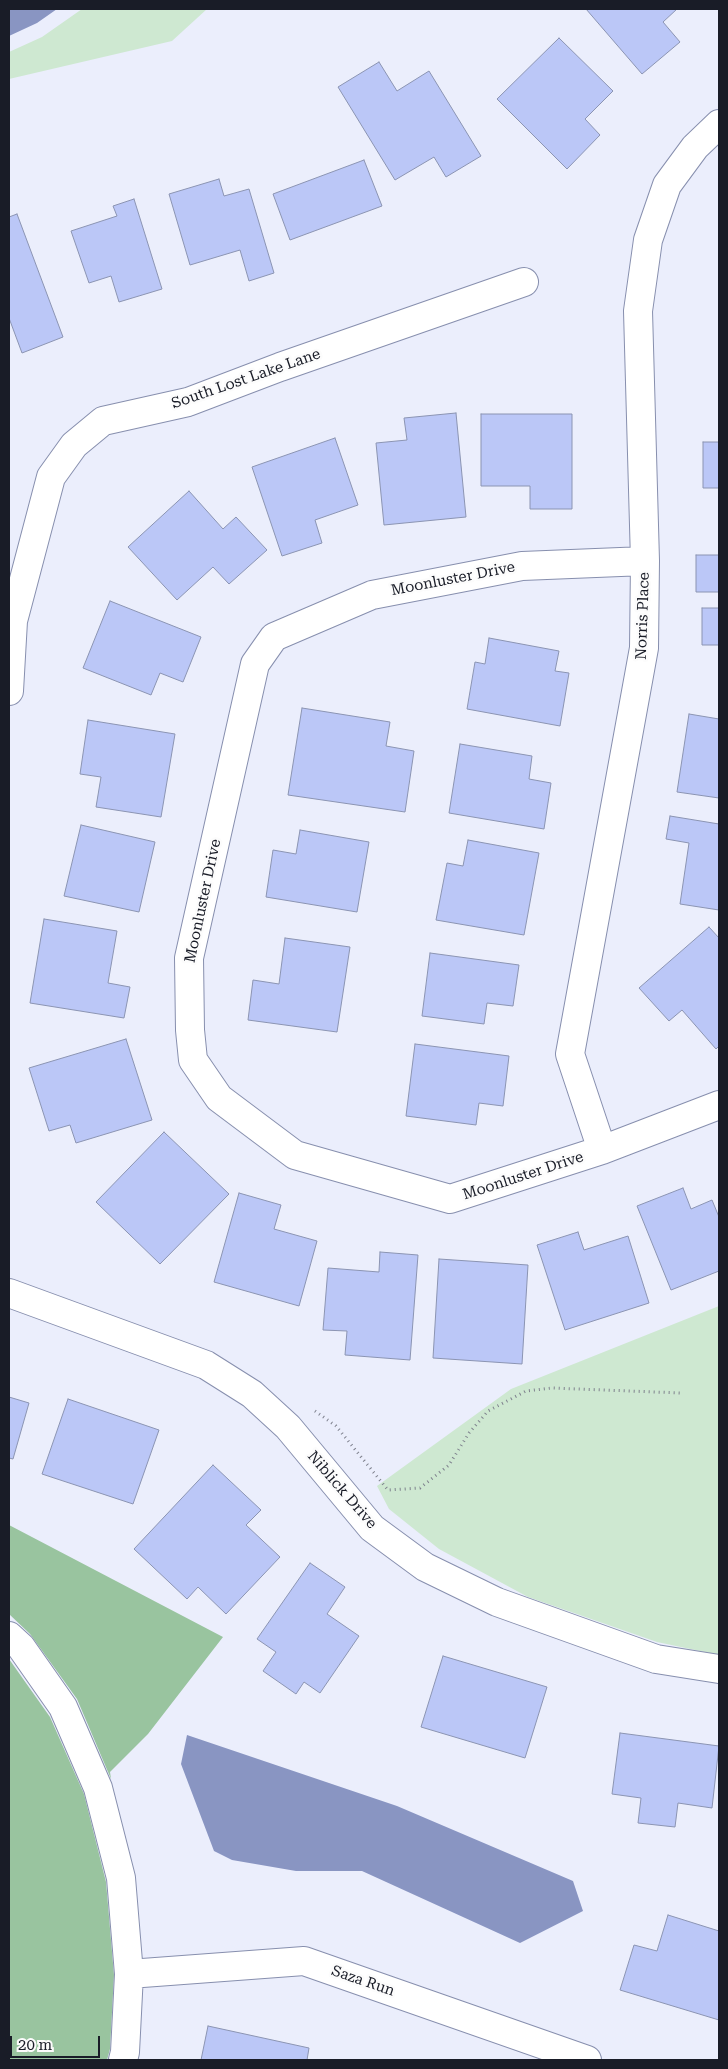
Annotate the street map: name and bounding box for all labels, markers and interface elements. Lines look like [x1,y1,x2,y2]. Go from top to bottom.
street label: South Lost Lake Lane [169,345,323,413]
street label: Moonluster Drive [389,558,517,600]
street label: Norris Place [632,572,654,660]
street label: Moonluster Drive [181,838,225,964]
street label: Moonluster Drive [460,1148,586,1204]
street label: Niblick Drive [303,1448,381,1532]
street label: Saza Run [329,1962,397,2000]
scale bar [12,2026,102,2058]
text: 20 m [18,2036,52,2054]

